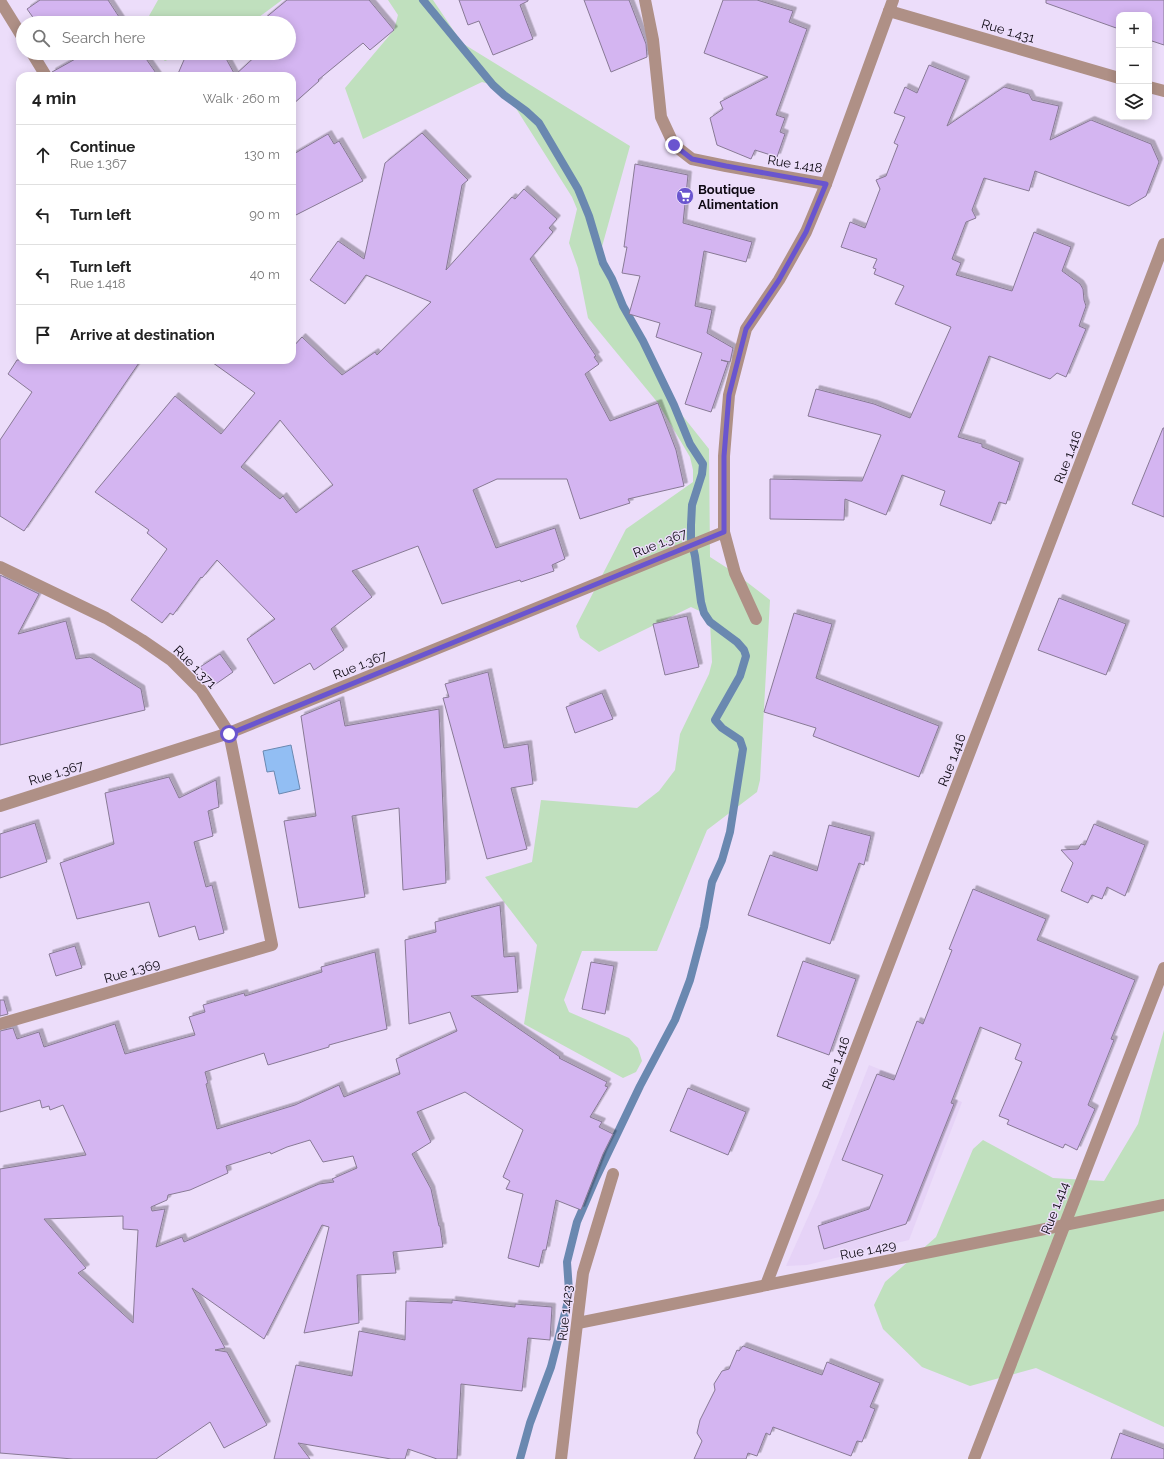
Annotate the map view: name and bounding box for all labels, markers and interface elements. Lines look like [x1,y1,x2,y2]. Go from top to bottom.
map controls [1116,12,1152,120]
button: + [1116,12,1152,48]
search box [16,16,296,60]
street label: Rue 1.431 [980,16,1037,46]
icon: search [30,27,52,49]
text: Search here [62,29,145,47]
button: − [1116,48,1152,84]
button: layers [1116,84,1152,120]
text: 4 min [32,88,76,108]
text: Walk · 260 m [203,91,280,106]
route end [665,136,683,154]
text: Continue [70,138,135,156]
icon: ahead [32,144,54,166]
text: 130 m [244,147,280,162]
street label: Rue 1.418 [766,152,824,176]
text: Rue 1.367 [70,156,127,171]
place label: Boutique Alimentation [698,182,778,212]
supermarket icon: Boutique Alimentation [675,186,695,206]
icon: left [32,204,54,226]
text: Turn left [70,206,131,224]
text: 90 m [249,207,280,222]
text: Turn left [70,258,131,276]
icon: left [32,264,54,286]
text: 40 m [250,267,280,282]
text: Rue 1.418 [70,276,125,291]
icon: arrive [32,324,54,346]
text: Arrive at destination [70,326,215,344]
street label: Rue 1.416 [1051,428,1085,486]
street label: Rue 1.367 [631,525,689,561]
street label: Rue 1.371 [170,642,220,692]
street label: Rue 1.367 [331,647,389,683]
route start [220,725,238,743]
street label: Rue 1.416 [935,731,969,789]
street label: Rue 1.367 [27,758,85,788]
street label: Rue 1.369 [102,956,162,986]
street label: Rue 1.416 [819,1034,853,1092]
street label: Rue 1.414 [1038,1180,1072,1236]
street label: Rue 1.429 [839,1237,898,1263]
street label: Rue 1.423 [555,1284,575,1342]

